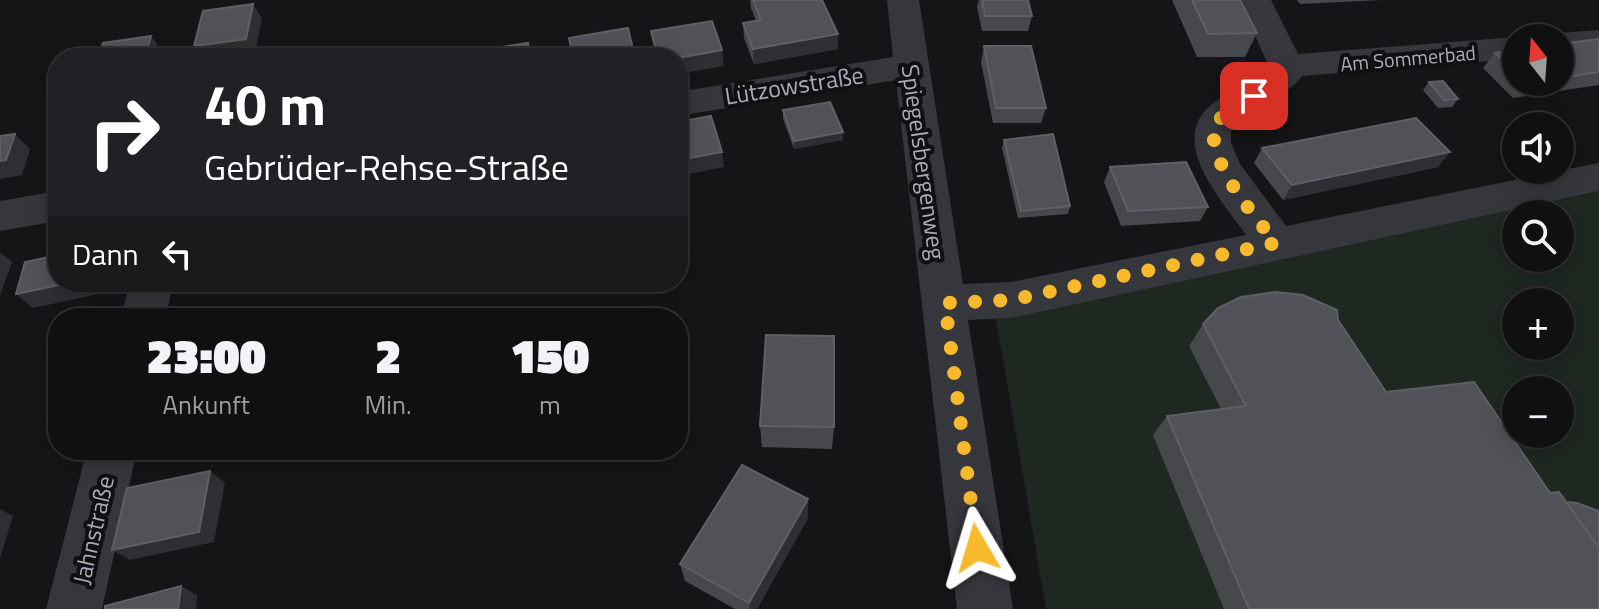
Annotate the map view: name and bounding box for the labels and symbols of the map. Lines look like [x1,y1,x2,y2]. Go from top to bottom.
north arrow [1502,24,1574,96]
street label: Am Sommerbad [1339,37,1477,79]
street label: Lützowstraße [722,56,866,114]
street label: Spiegelsbergenweg [892,62,956,262]
pin [1220,62,1288,130]
street label: Jahnstraße [63,472,123,588]
position arrow [935,506,1019,590]

